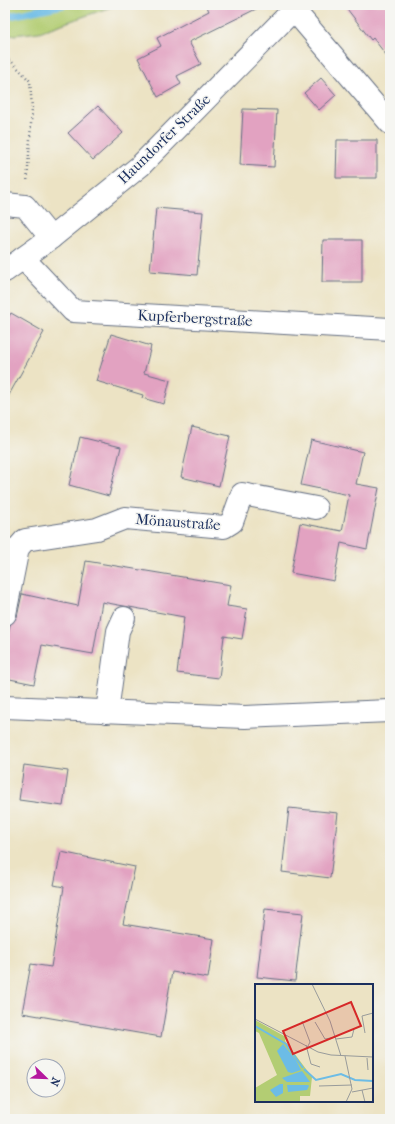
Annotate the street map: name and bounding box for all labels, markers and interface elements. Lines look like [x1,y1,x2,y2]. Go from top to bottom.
street label: Haundorfer Straße [114,90,214,188]
street label: Kupferbergstraße [137,306,254,330]
street label: Mönaustraße [135,510,222,534]
inset map [255,984,373,1102]
north arrow [26,1058,66,1098]
text: N [47,1075,62,1089]

